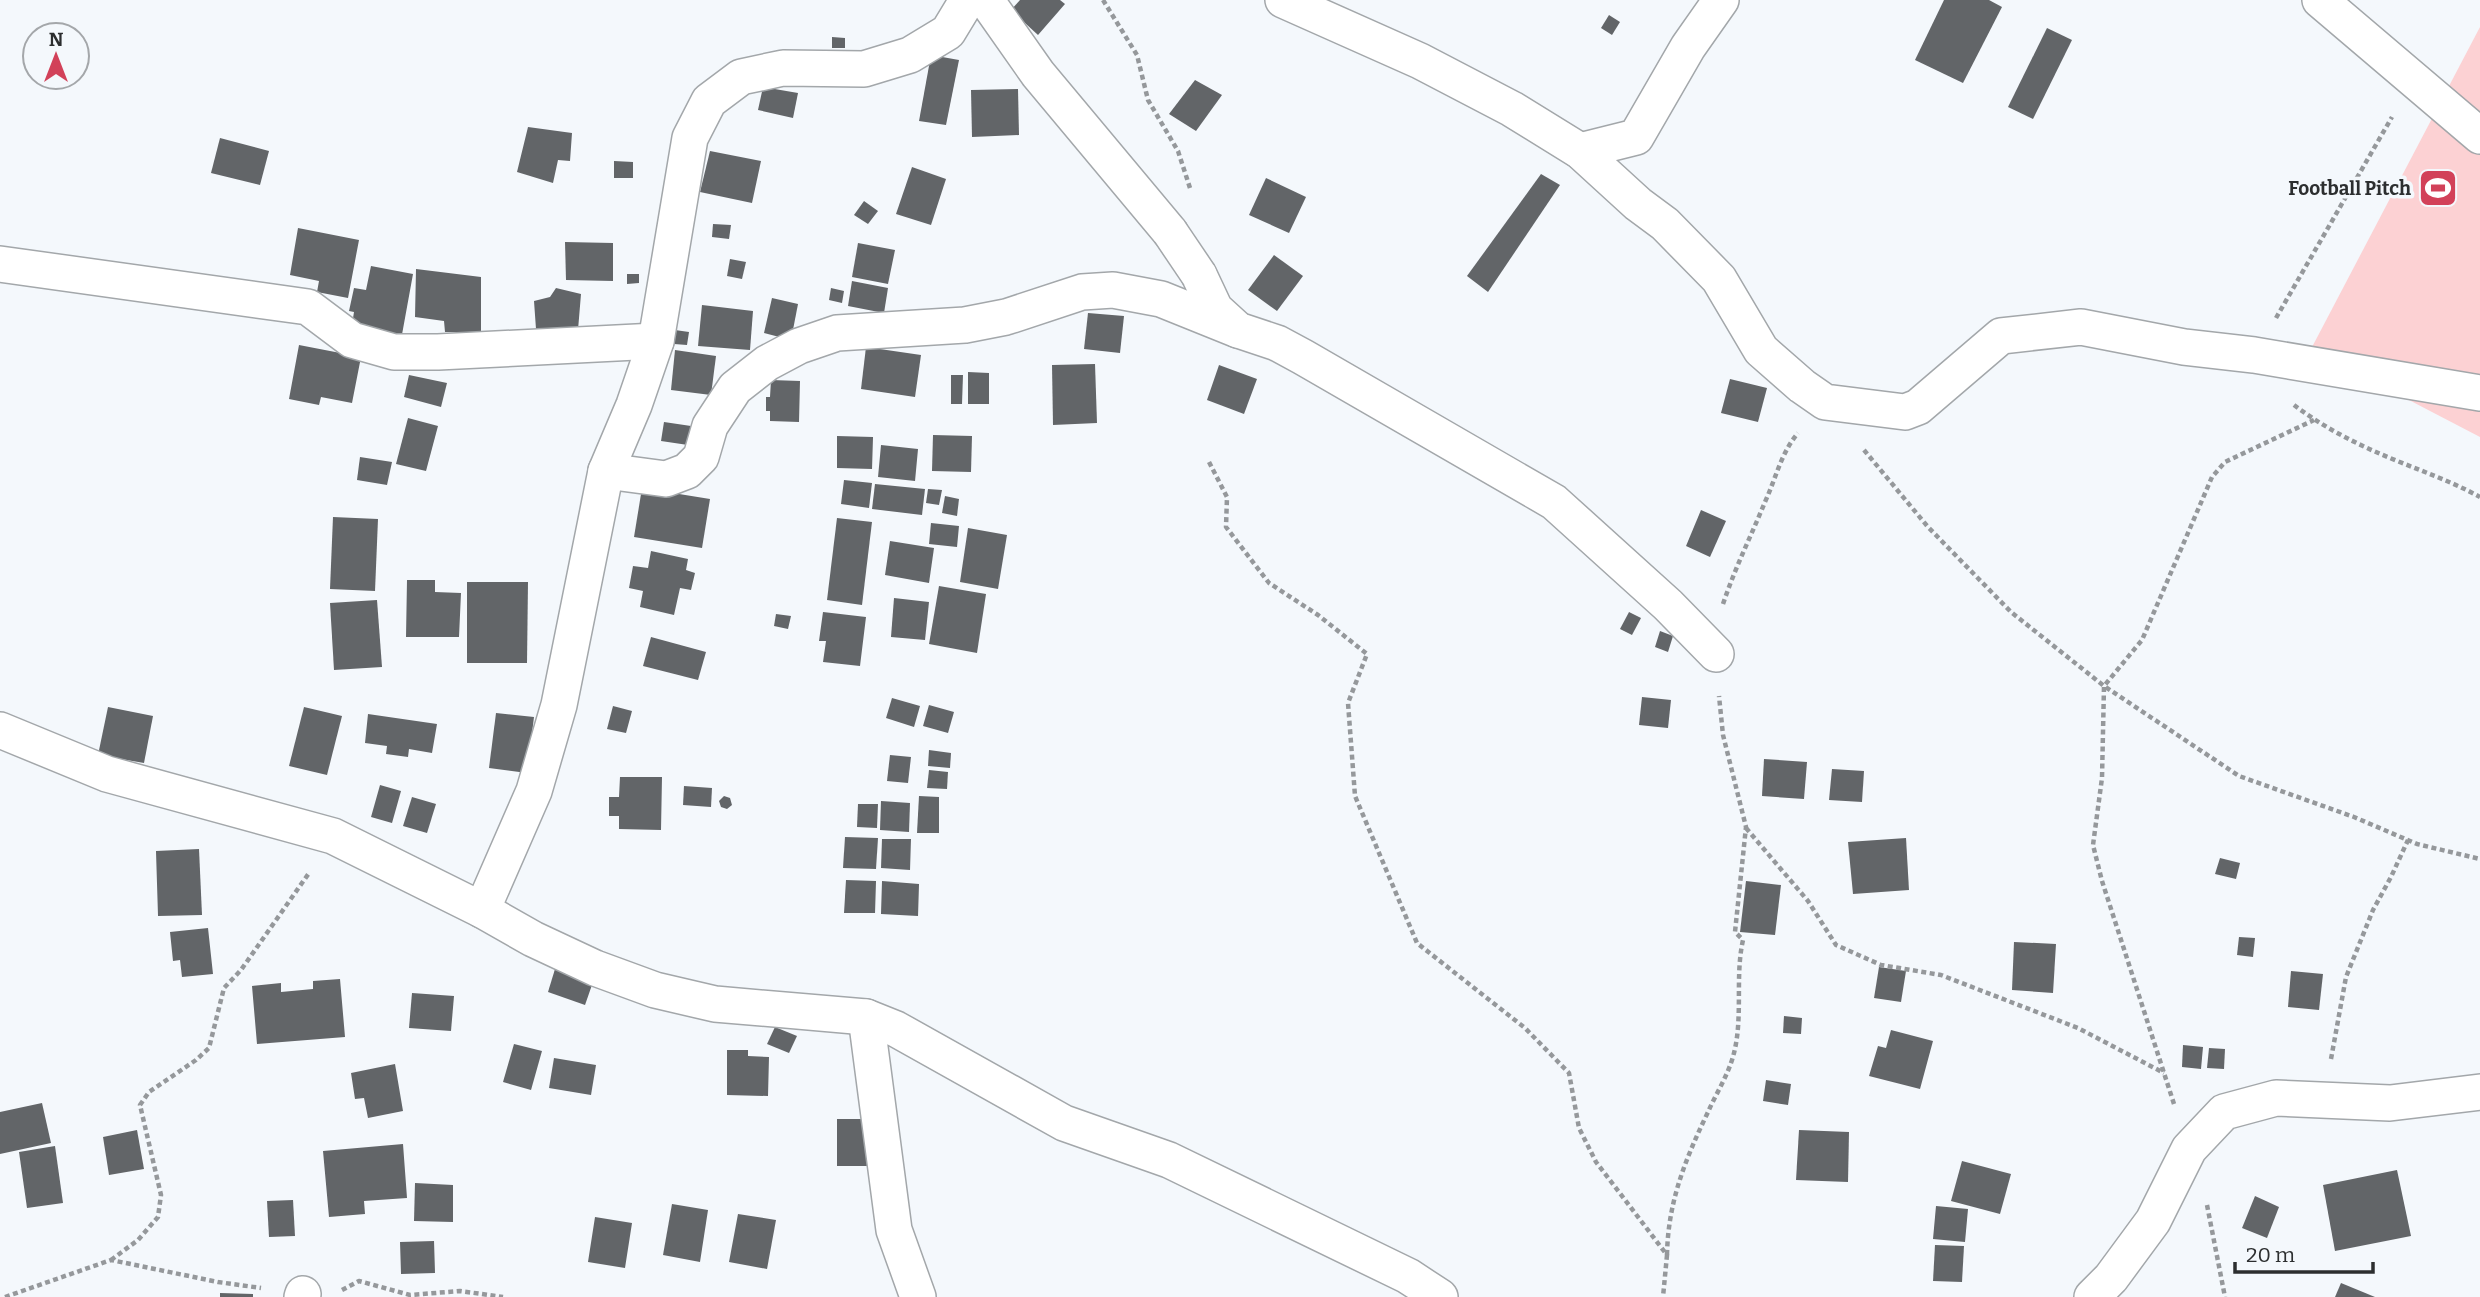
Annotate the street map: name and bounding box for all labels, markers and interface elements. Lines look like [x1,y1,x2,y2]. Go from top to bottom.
north arrow [21,21,91,91]
text: N [49,28,64,51]
sports icon: Football Pitch [2417,167,2459,209]
place label: Football Pitch [2288,177,2411,200]
scale bar [2235,1230,2373,1274]
text: 20 m [2246,1242,2295,1268]

